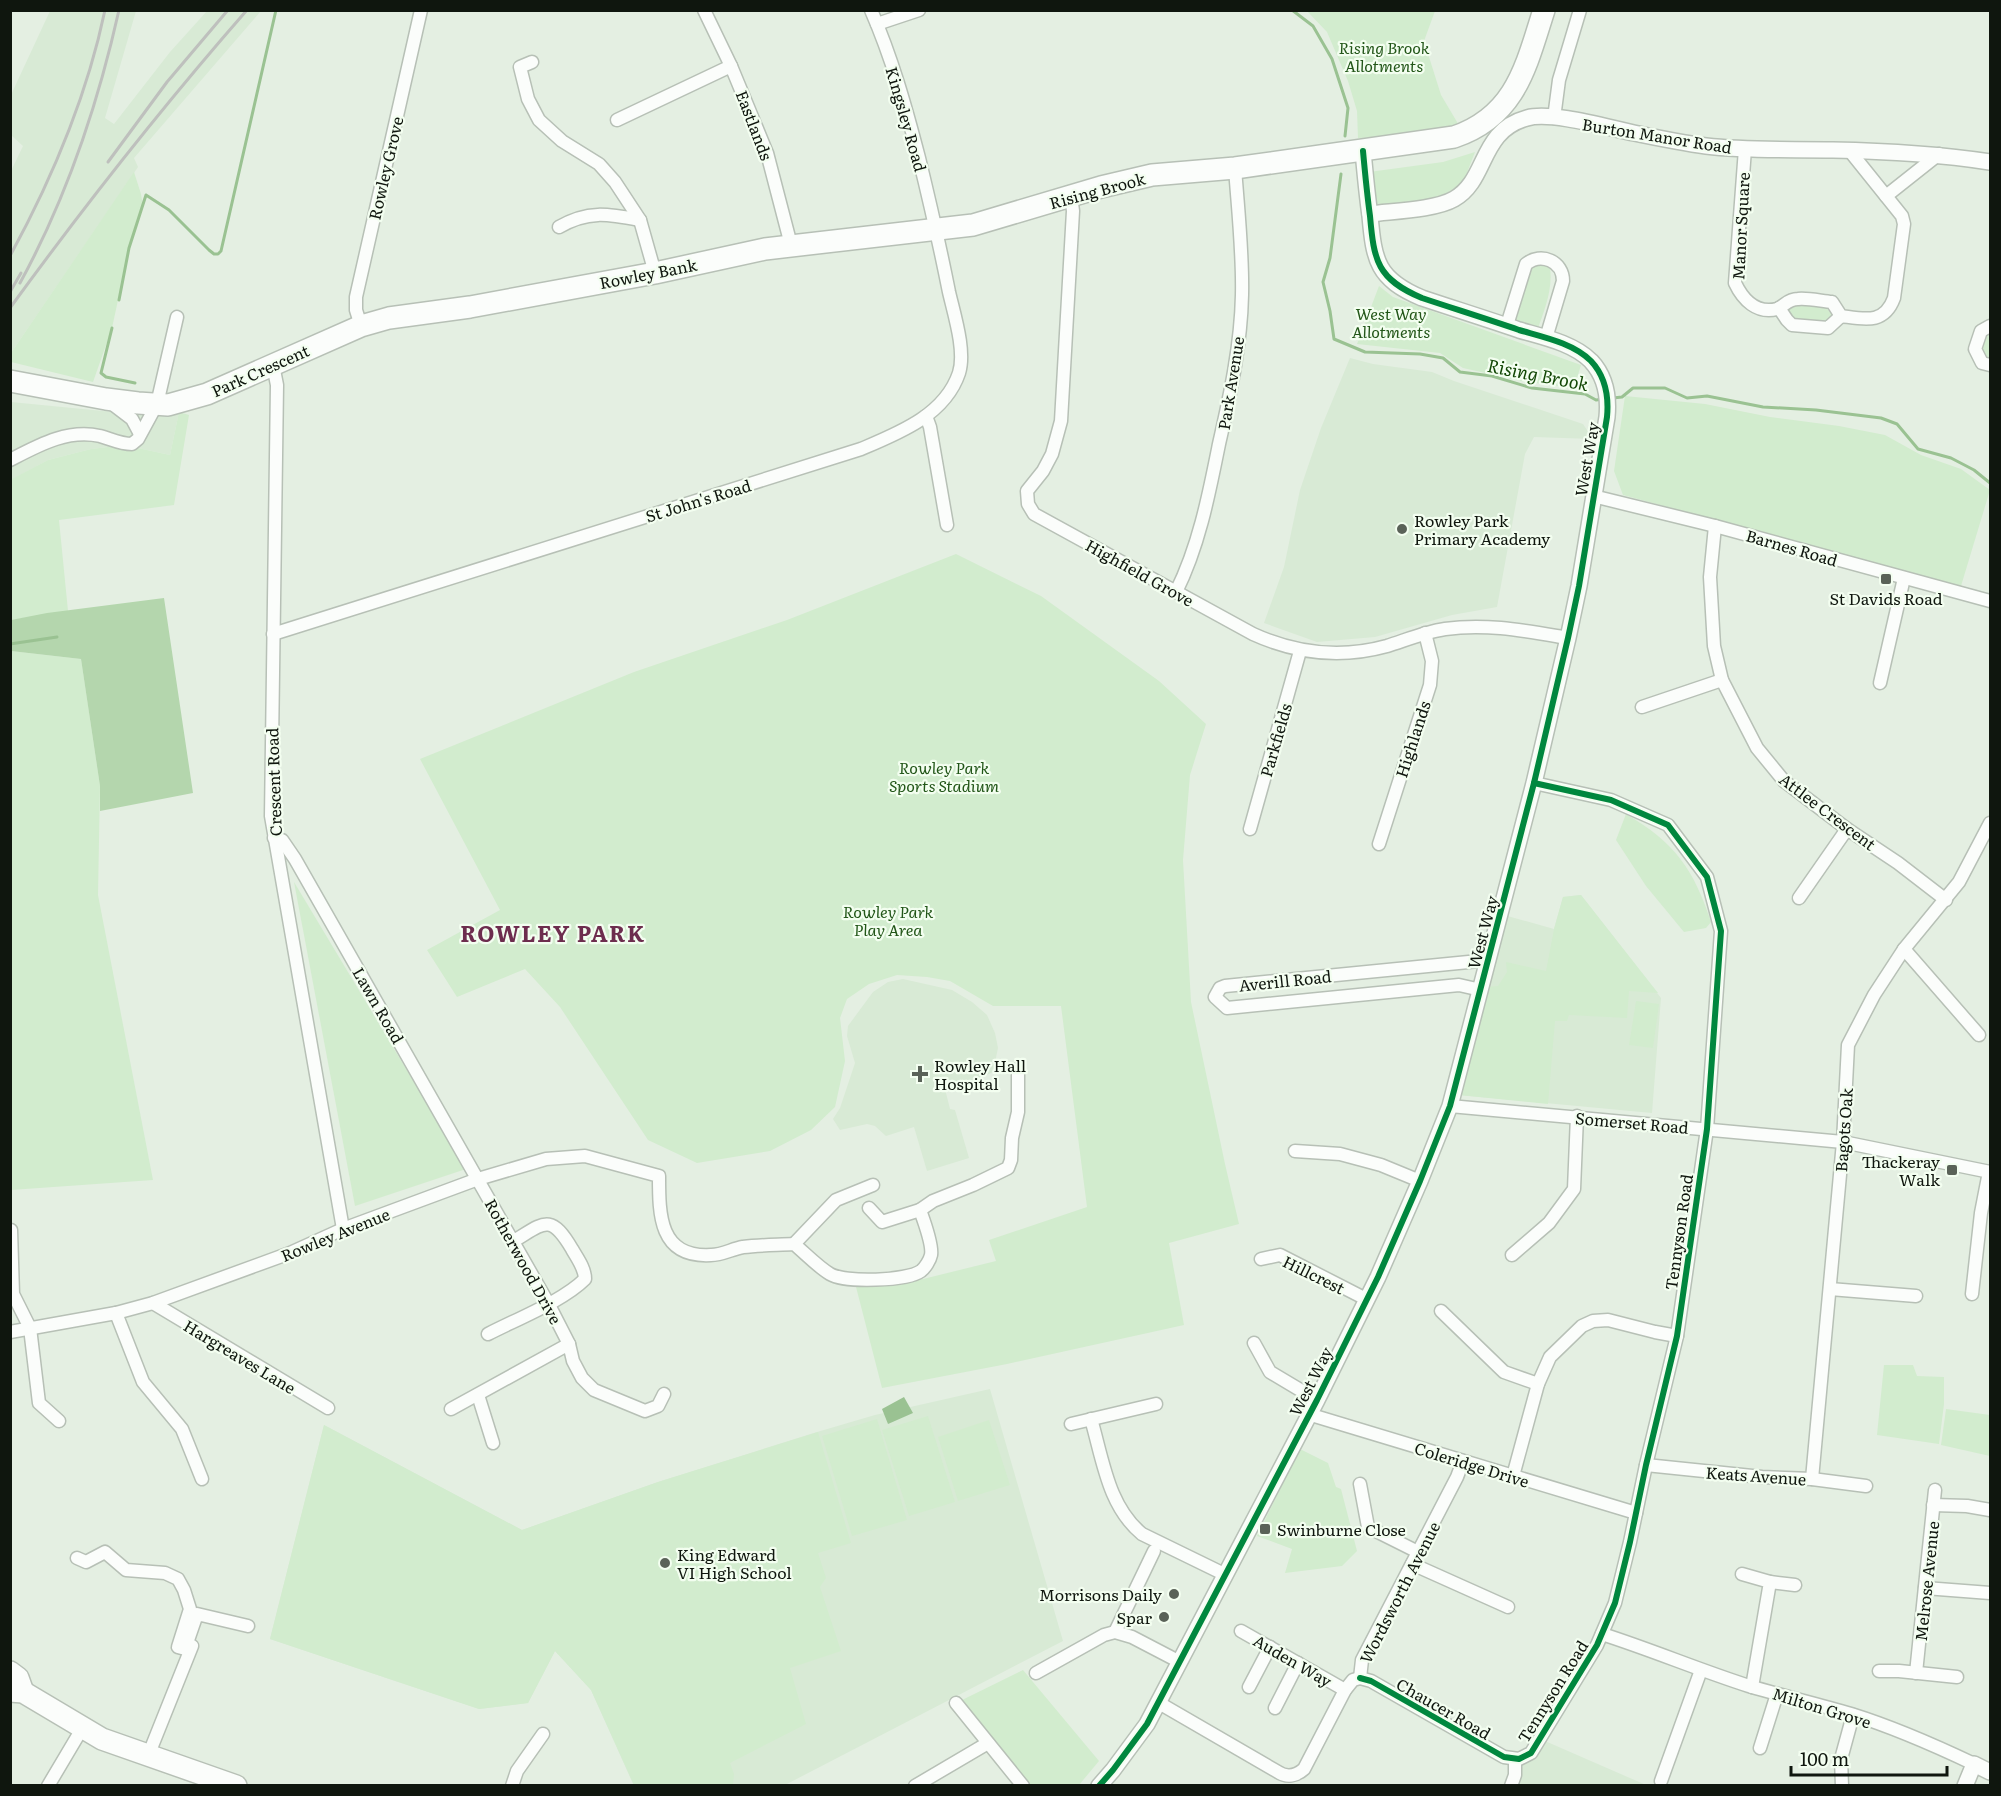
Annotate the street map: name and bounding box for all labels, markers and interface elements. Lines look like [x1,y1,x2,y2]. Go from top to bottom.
park label: Rising Brook Allotments [1338,35,1430,77]
street label: Kingsley Road [881,64,934,175]
street label: Eastlands [731,86,779,164]
street label: Burton Manor Road [1580,111,1734,159]
street label: Rowley Grove [361,114,409,222]
street label: Rising Brook [1046,166,1148,214]
street label: Manor Square [1725,171,1755,281]
street label: Rowley Bank [597,252,699,294]
park label: West Way Allotments [1352,301,1430,343]
street label: Park Avenue [1211,334,1249,432]
street label: Park Crescent [207,338,313,402]
water label: Rising Brook [1485,351,1591,397]
street label: West Way [1568,419,1604,498]
street label: St John's Road [642,472,754,527]
place label: Rowley Park Primary Academy [1414,508,1551,550]
marker: Rowley Park Primary Academy [1395,522,1409,536]
street label: Barnes Road [1743,522,1841,572]
street label: Highfield Grove [1081,532,1199,612]
marker: St Davids Road [1879,572,1893,586]
place label: St Davids Road [1829,586,1943,610]
street label: Highlands [1388,698,1436,780]
street label: Parkfields [1253,700,1297,780]
street label: Crescent Road [259,727,287,837]
park label: Rowley Park Sports Stadium [889,755,999,797]
street label: Attlee Crescent [1775,767,1882,856]
street label: West Way [1461,892,1504,971]
park label: Rowley Park Play Area [843,899,934,941]
district label: ROWLEY PARK [460,916,646,949]
street label: Lawn Road [347,962,411,1048]
street label: Averill Road [1237,963,1333,997]
place label: Rowley Hall Hospital [934,1053,1026,1095]
marker: Rowley Hall Hospital [911,1065,929,1083]
street label: Bagots Oak [1828,1087,1858,1173]
street label: Somerset Road [1574,1105,1690,1139]
place label: Thackeray Walk [1862,1149,1941,1191]
marker: Thackeray Walk [1945,1163,1959,1177]
street label: Tennyson Road [1658,1172,1698,1292]
street label: Rotherwood Drive [480,1194,568,1328]
street label: Rowley Avenue [277,1201,393,1267]
street label: Hillcrest [1279,1249,1350,1300]
street label: Hargreaves Lane [179,1313,301,1399]
street label: West Way [1282,1341,1338,1420]
street label: Coleridge Drive [1412,1435,1532,1493]
street label: Keats Avenue [1705,1460,1807,1490]
place label: Swinburne Close [1277,1517,1406,1541]
street label: Wordsworth Avenue [1353,1517,1445,1667]
street label: Melrose Avenue [1908,1520,1944,1642]
marker: Swinburne Close [1258,1522,1272,1536]
place label: King Edward VI High School [677,1542,792,1584]
marker: King Edward VI High School [658,1556,672,1570]
place label: Morrisons Daily [1039,1582,1163,1606]
marker: Morrisons Daily [1167,1587,1181,1601]
place label: Spar [1117,1605,1152,1629]
marker: Spar [1157,1610,1171,1624]
street label: Auden Way [1249,1628,1337,1693]
street label: Tennyson Road [1511,1635,1593,1747]
street label: Chaucer Road [1392,1671,1496,1745]
street label: Milton Grove [1770,1681,1874,1733]
scale bar [1791,1739,1947,1777]
text: 100 m [1800,1745,1849,1772]

